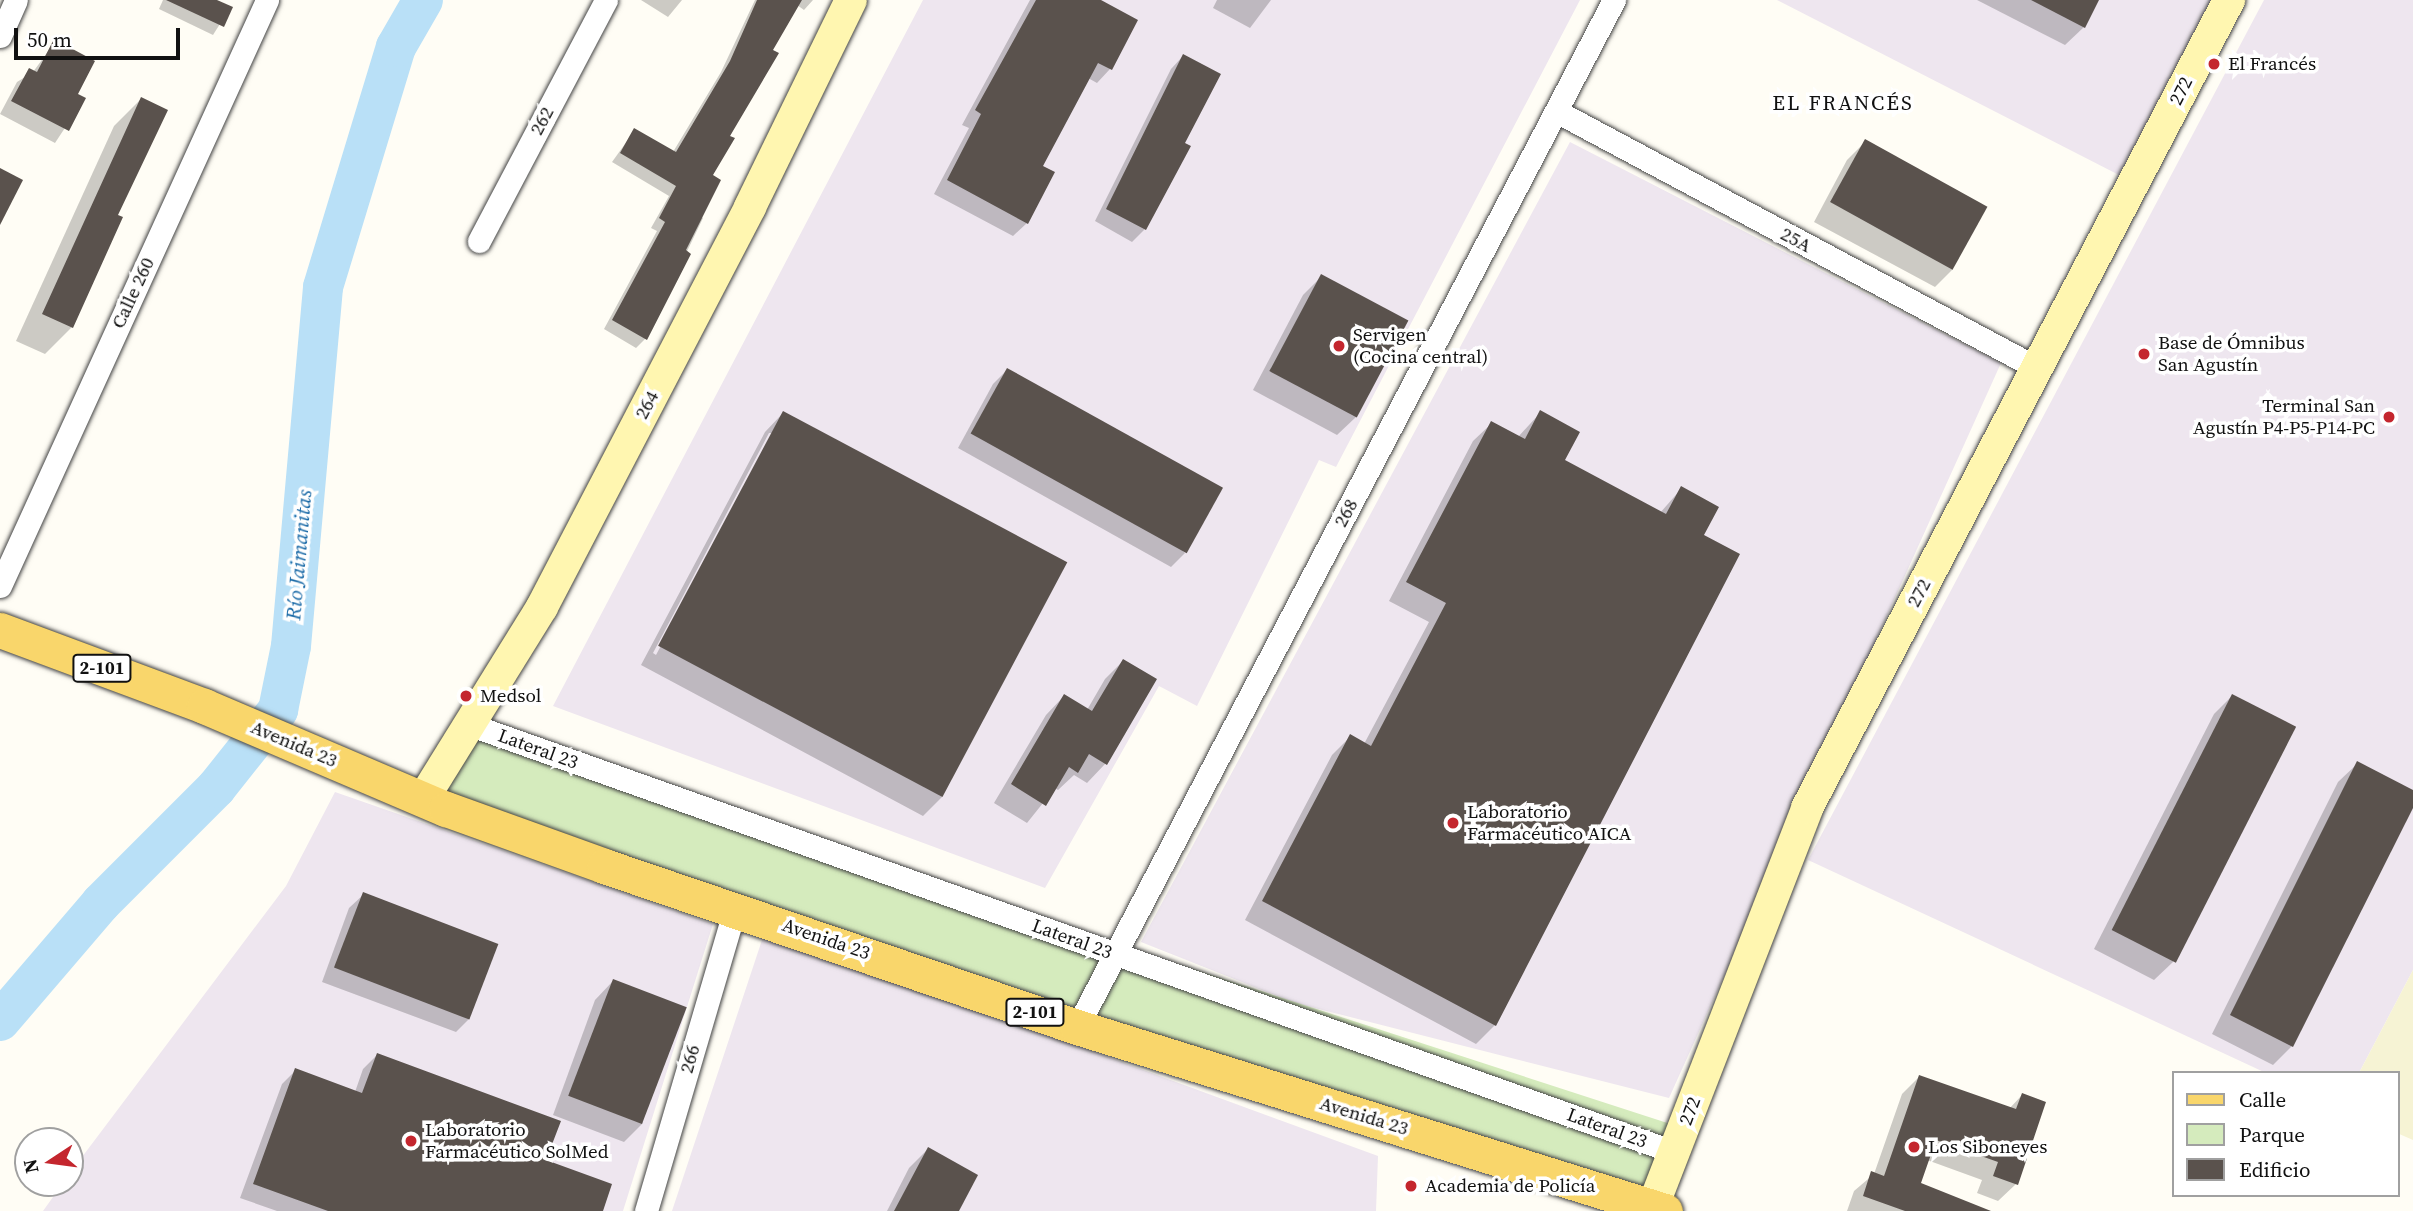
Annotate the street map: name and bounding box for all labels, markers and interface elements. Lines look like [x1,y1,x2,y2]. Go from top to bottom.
scale bar [18,14,184,58]
text: 50 m [27,25,72,54]
place label: El Francés [2228,53,2316,75]
marker: El Francés [2206,56,2222,72]
street label: 272 [2164,73,2198,109]
district label: EL FRANCÉS [1774,90,1912,116]
street label: 262 [525,103,559,139]
street label: 25A [1777,223,1815,257]
street label: Calle 260 [107,254,159,332]
place label: Servigen (Cocina central) [1353,324,1488,368]
place label: Base de Ómnibus San Agustín [2158,332,2305,376]
marker: Servigen (Cocina central) [1331,338,1347,354]
marker: Base de Ómnibus San Agustín [2136,346,2152,362]
street label: 264 [630,387,664,423]
place label: Terminal San Agustín P4-P5-P14-PC [2193,395,2375,439]
marker: Terminal San Agustín P4-P5-P14-PC [2381,409,2397,425]
water label: Río Jaimanitas [281,489,317,621]
street label: 268 [1329,495,1363,531]
street label: 272 [1902,575,1936,611]
road number: 2-101 [72,654,132,682]
place label: Medsol [480,685,541,707]
marker: Medsol [458,688,474,704]
street label: Avenida 23 [248,716,340,772]
street label: Lateral 23 [495,724,581,774]
place label: Laboratorio Farmacéutico AICA [1467,801,1631,845]
marker: Laboratorio Farmacéutico AICA [1445,815,1461,831]
street label: Avenida 23 [779,913,873,965]
street label: Lateral 23 [1029,914,1115,964]
road number: 2-101 [1005,998,1065,1027]
street label: 266 [675,1042,705,1076]
legend [2172,1071,2399,1197]
text: Calle [2239,1085,2286,1114]
street label: Avenida 23 [1317,1092,1411,1140]
street label: 272 [1674,1094,1706,1128]
street label: Lateral 23 [1564,1103,1650,1153]
place label: Laboratorio Farmacéutico SolMed [425,1119,608,1163]
text: Parque [2239,1120,2305,1149]
north arrow [14,1127,84,1197]
marker: Laboratorio Farmacéutico SolMed [403,1133,419,1149]
place label: Los Siboneyes [1928,1136,2048,1158]
marker: Los Siboneyes [1906,1139,1922,1155]
text: Edificio [2239,1155,2311,1184]
text: N [16,1157,45,1176]
place label: Academia de Policía [1425,1175,1595,1197]
marker: Academia de Policía [1403,1178,1419,1194]

